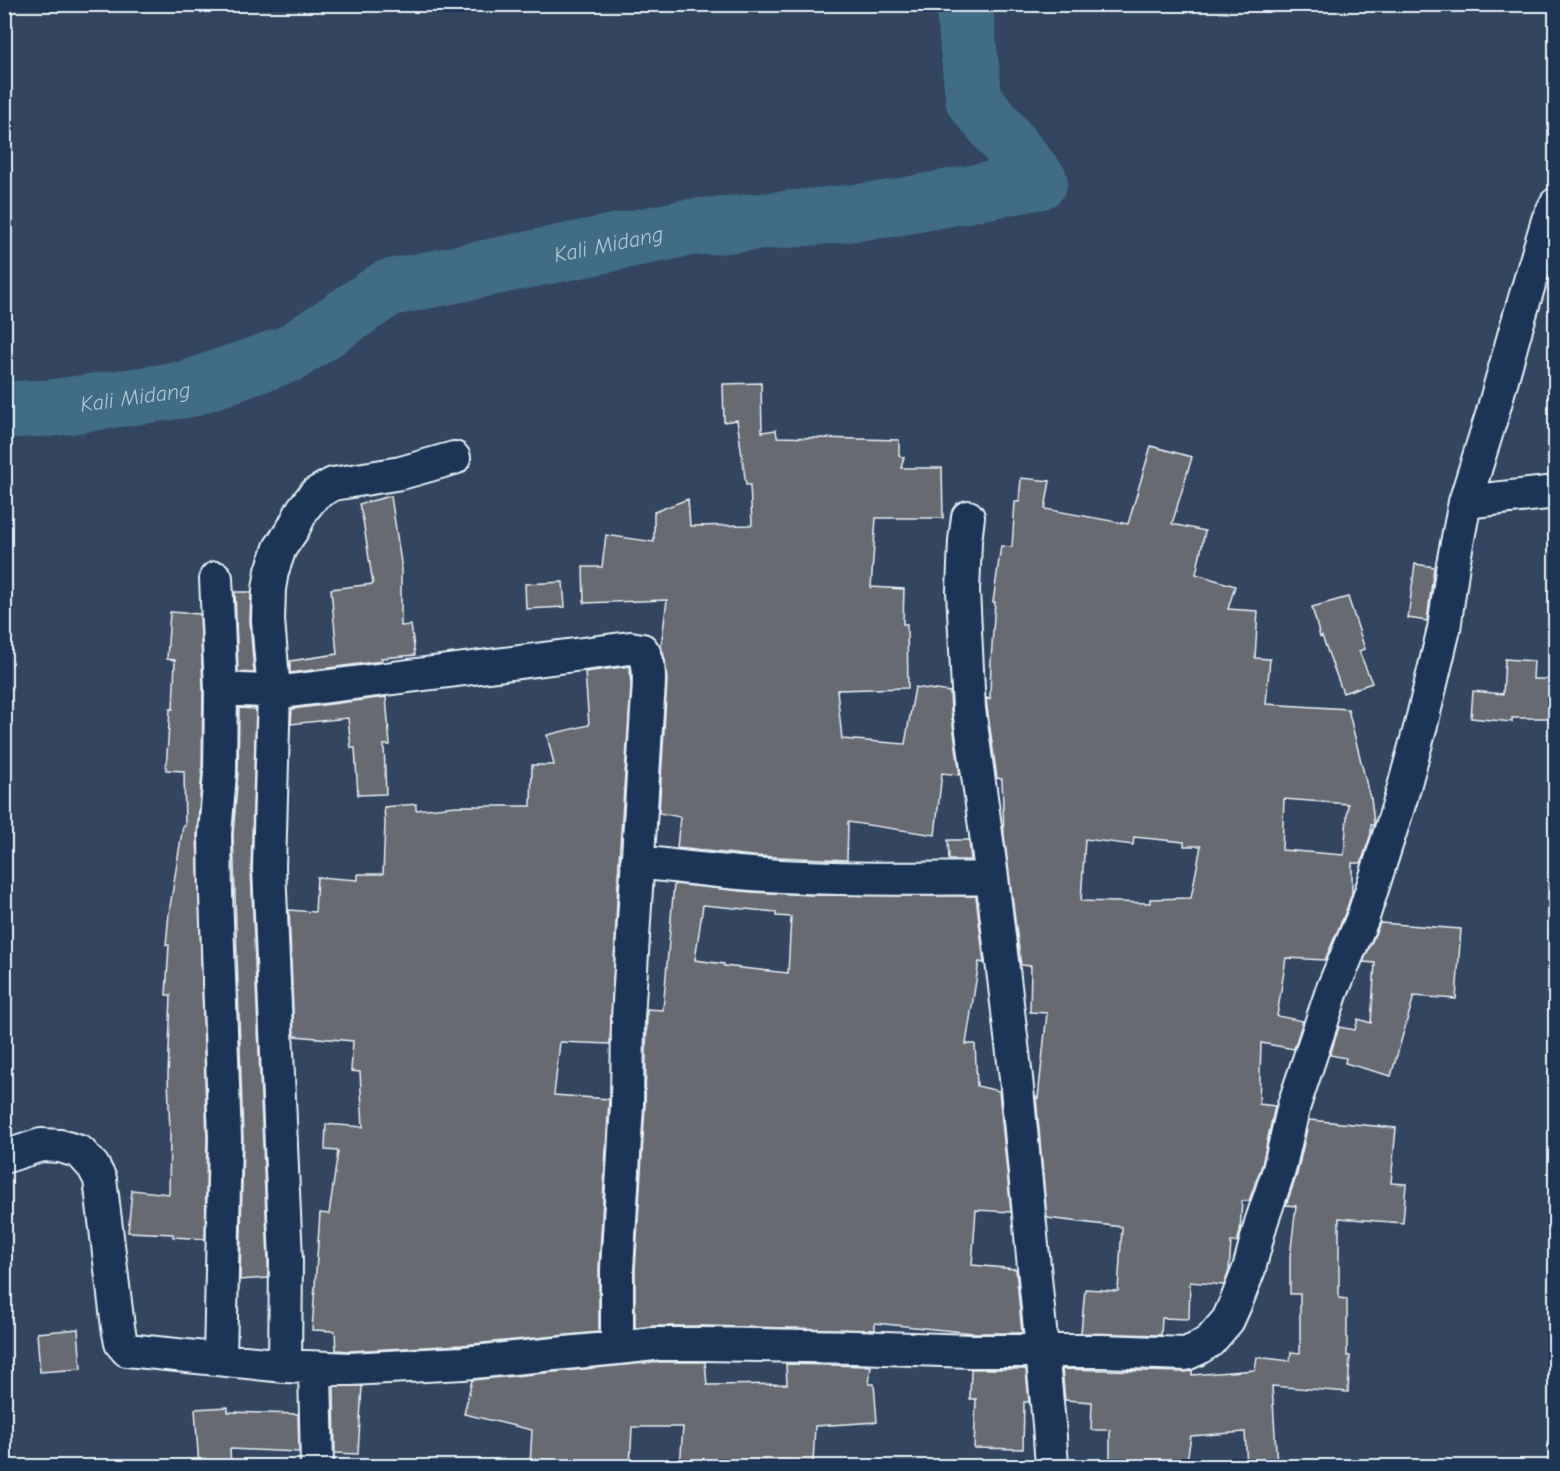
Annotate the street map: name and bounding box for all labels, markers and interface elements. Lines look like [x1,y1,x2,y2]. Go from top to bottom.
water label: Kali Midang [552,221,666,268]
water label: Kali Midang [79,377,192,418]

